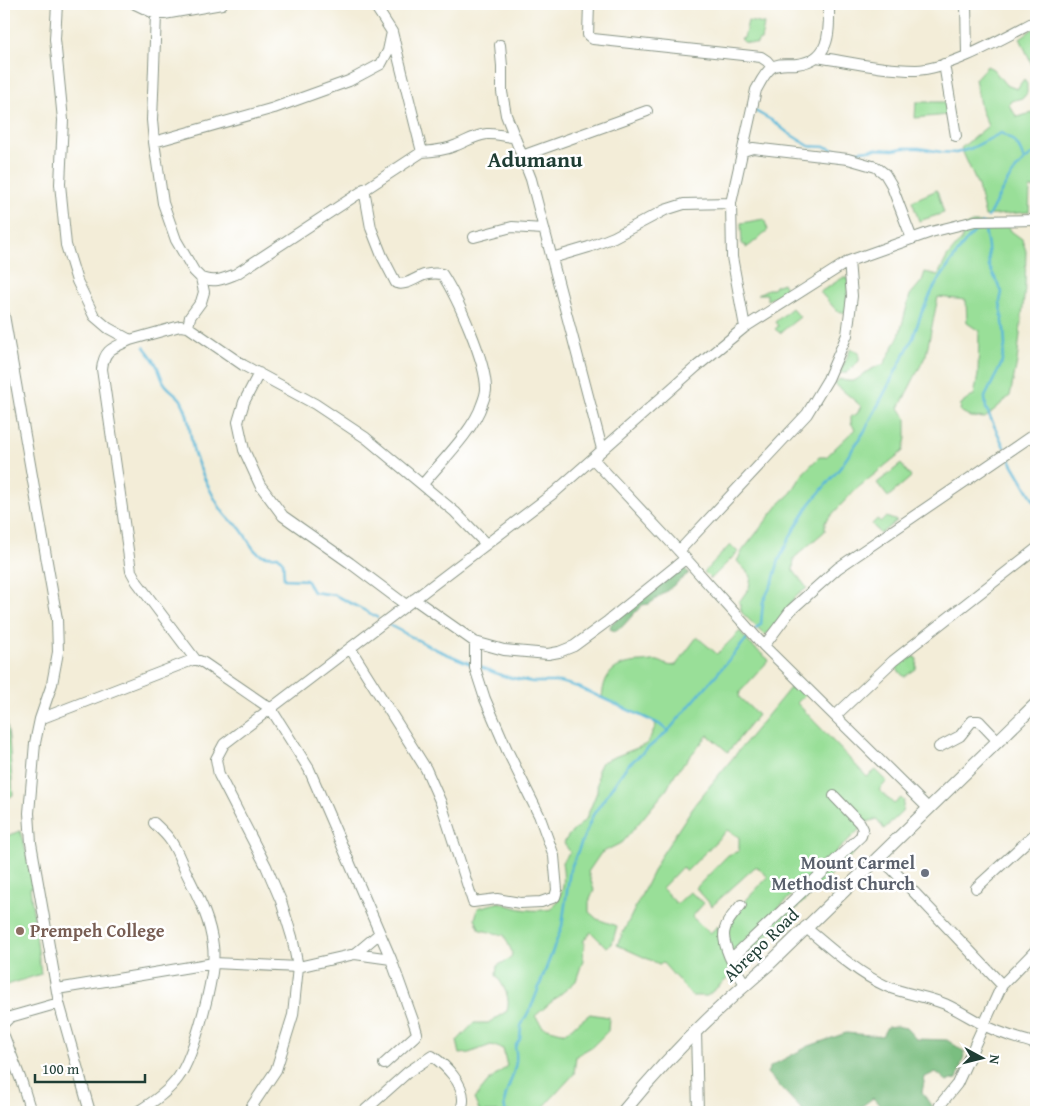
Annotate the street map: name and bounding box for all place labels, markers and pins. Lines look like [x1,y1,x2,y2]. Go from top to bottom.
place label: Mount Carmel Methodist Church [771,849,915,897]
marker: Mount Carmel Methodist Church [919,867,931,879]
place label: Prempeh College [30,917,165,944]
marker: Prempeh College [14,925,26,937]

